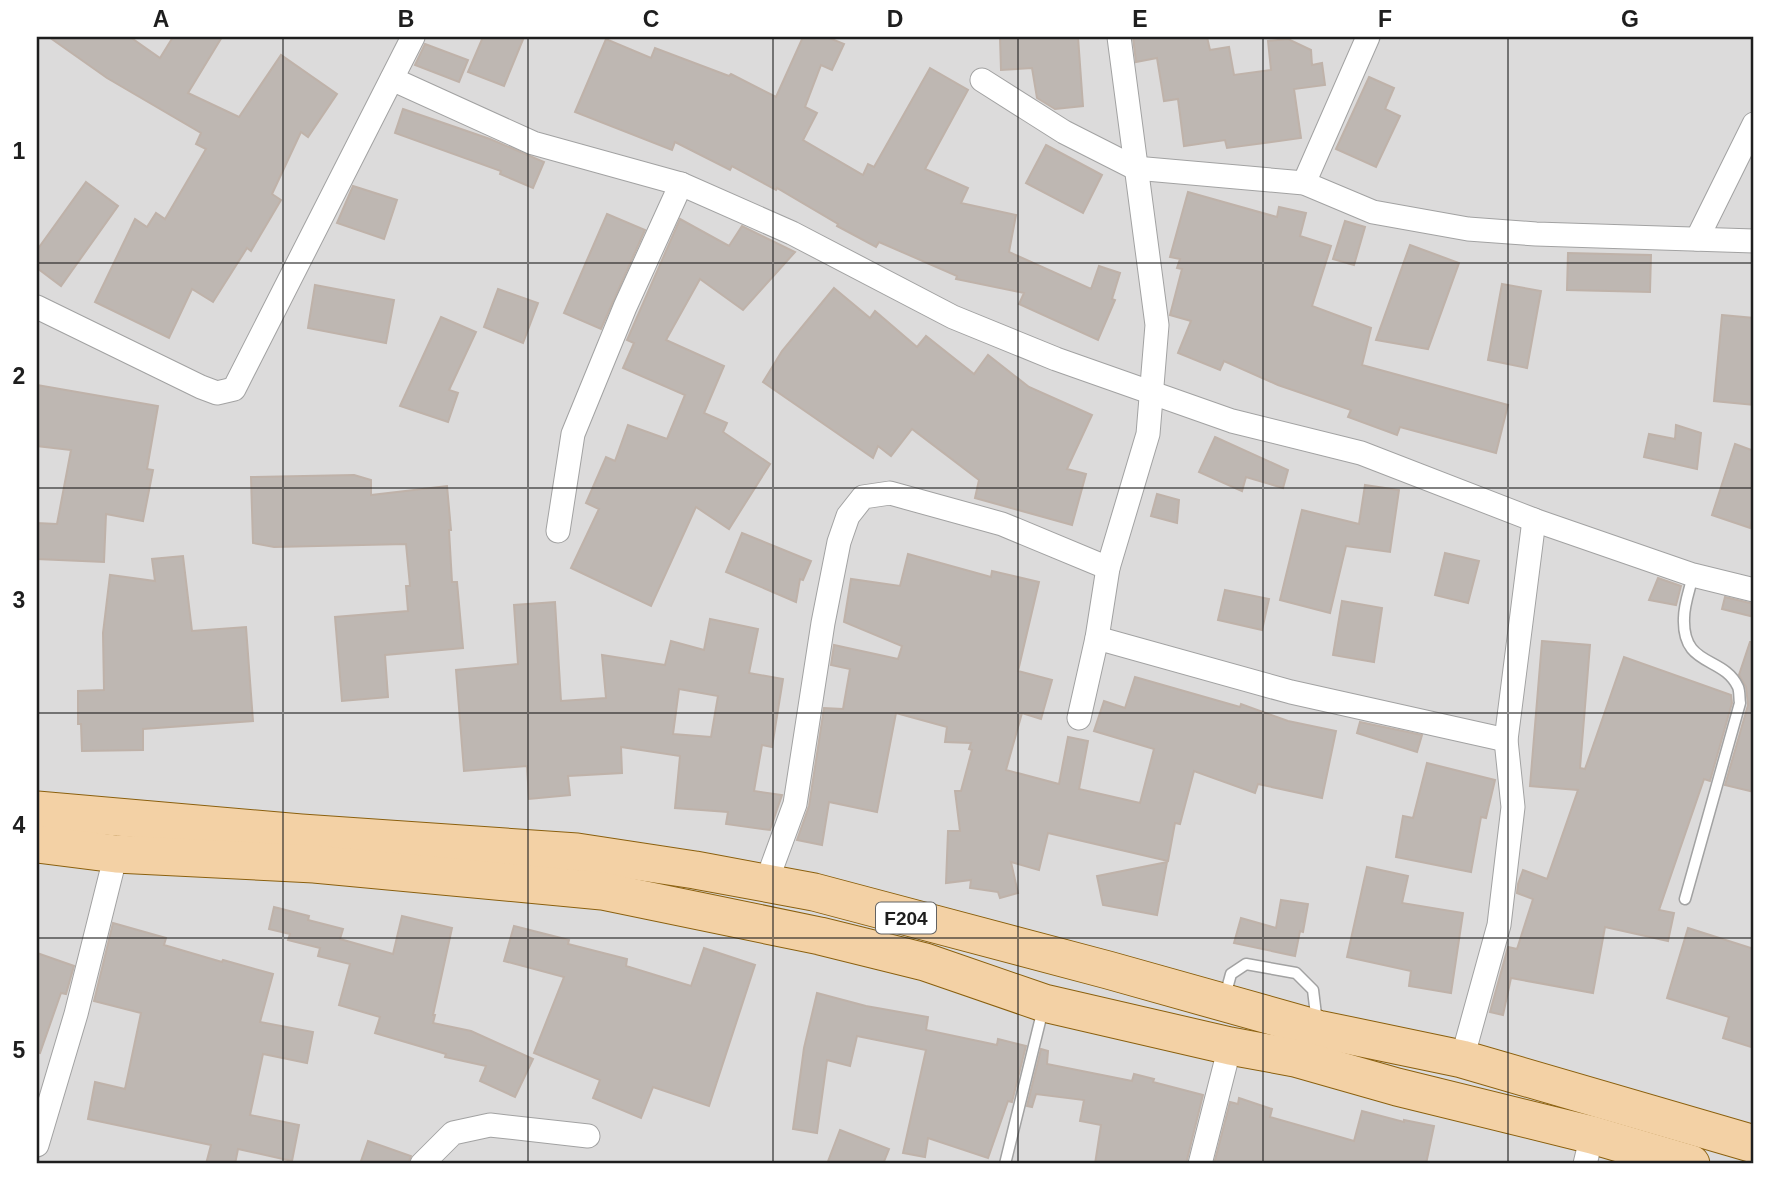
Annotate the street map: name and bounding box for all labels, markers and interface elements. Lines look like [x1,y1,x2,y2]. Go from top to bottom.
text: A [153,6,169,32]
text: B [398,6,414,32]
text: C [643,6,659,32]
text: D [887,6,903,32]
text: E [1132,6,1148,32]
text: F [1378,6,1392,32]
text: G [1621,6,1639,32]
text: 1 [13,138,26,164]
text: 2 [13,363,25,389]
text: 3 [13,587,25,613]
text: 4 [13,812,26,838]
road number: F204 [876,902,936,934]
text: 5 [13,1037,26,1063]

